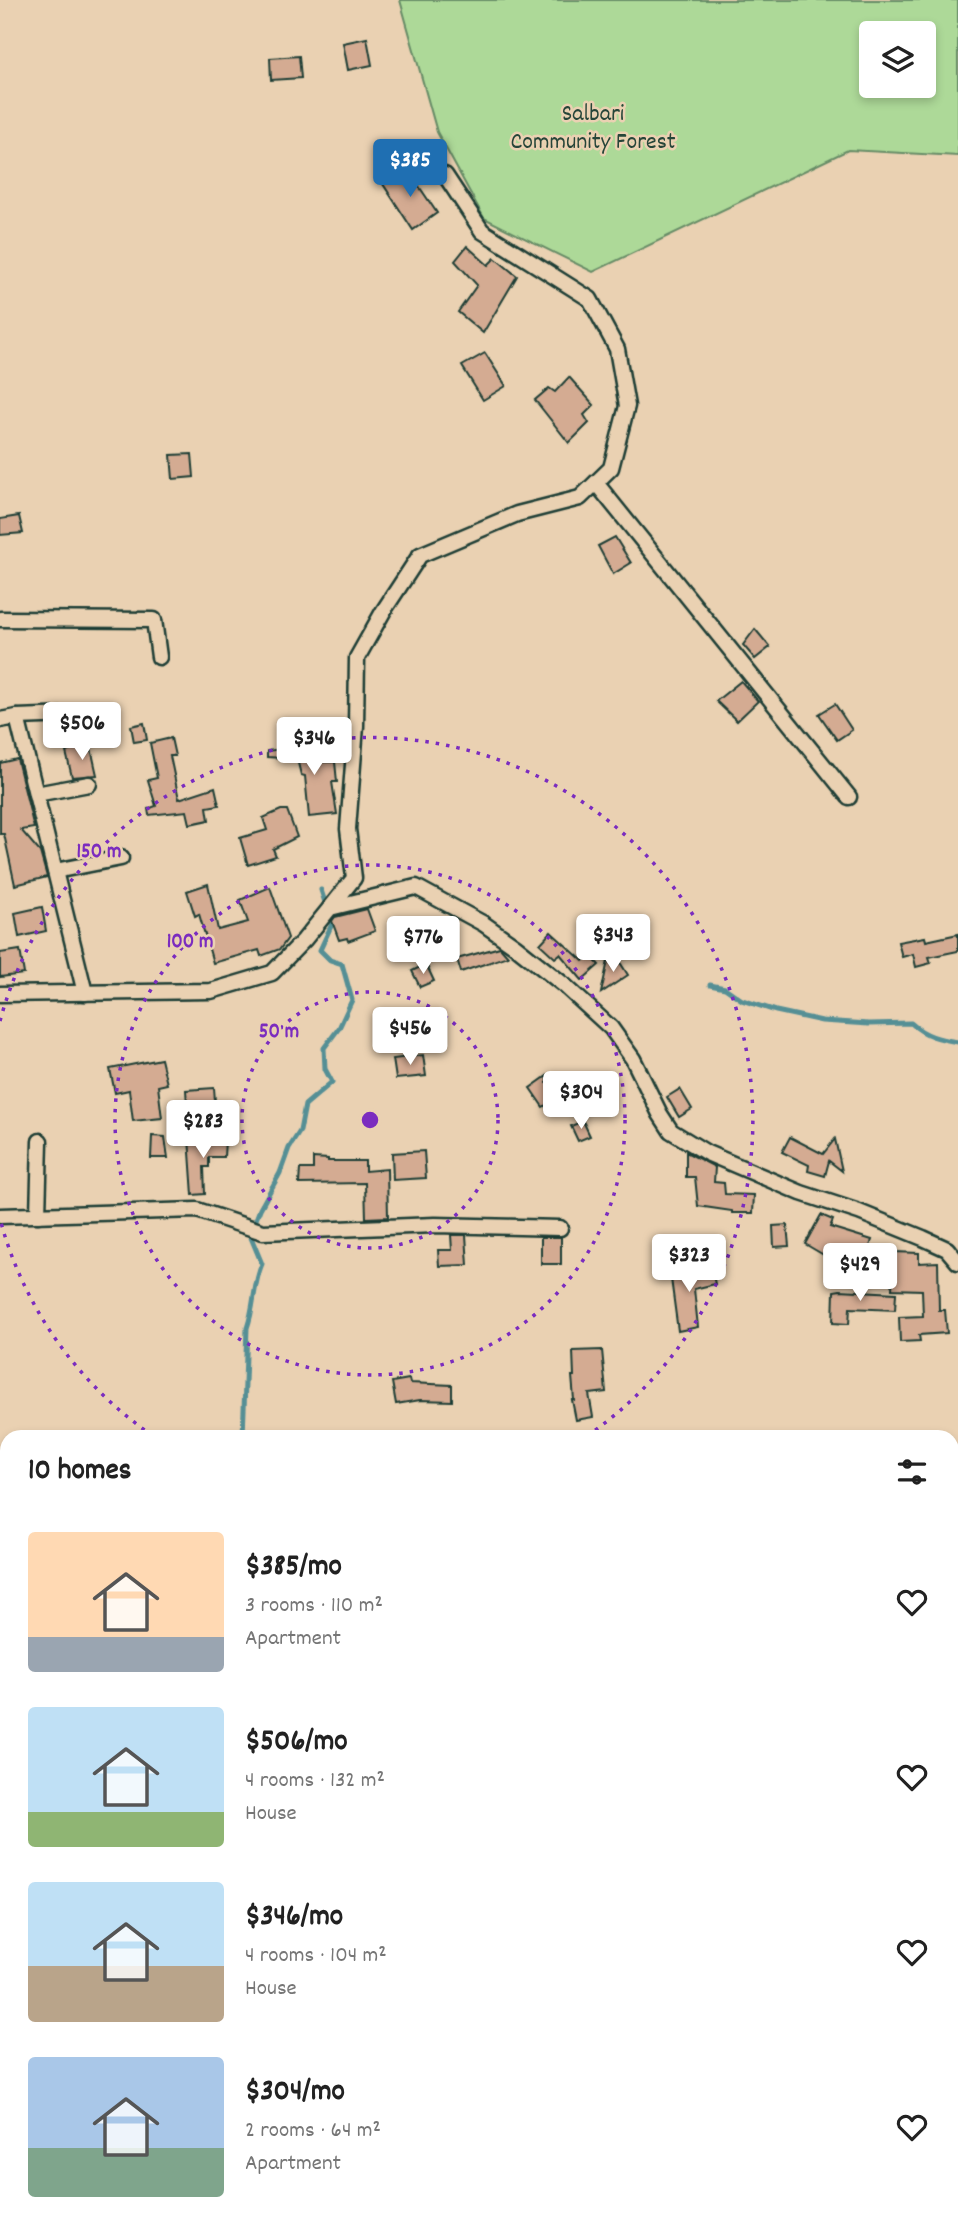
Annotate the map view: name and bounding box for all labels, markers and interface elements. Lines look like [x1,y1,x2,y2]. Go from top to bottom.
map controls [859,21,936,98]
button: layers [859,21,936,98]
park label: Salbari Community Forest [510,98,676,160]
pin: $385 [369,140,451,199]
text: $385 [389,145,431,178]
pin: $506 [41,702,123,762]
text: $506 [59,708,105,741]
pin: $346 [273,718,355,777]
text: $346 [293,723,335,756]
text: 150 m [76,838,122,868]
pin: $343 [572,914,654,974]
pin: $776 [382,916,464,976]
text: $343 [592,920,634,953]
text: $776 [403,922,443,955]
text: 100 m [167,928,213,958]
pin: $456 [369,1007,451,1067]
text: $456 [388,1013,432,1046]
text: 50 m [259,1018,299,1048]
pin: $304 [540,1072,622,1131]
text: $304 [559,1077,603,1110]
pin: $283 [162,1100,244,1160]
text: $283 [182,1106,224,1139]
centre of rings [358,1108,382,1132]
pin: $323 [648,1234,730,1294]
text: $323 [668,1240,710,1273]
pin: $429 [819,1244,901,1303]
text: $429 [839,1249,881,1282]
text: 10 homes [28,1451,131,1494]
icon: filters [893,1453,931,1491]
text: $385/mo [245,1547,342,1590]
icon: home [84,1560,168,1644]
icon: heart [893,1583,931,1621]
text: 3 rooms · 110 m² [245,1590,383,1623]
text: Apartment [245,1623,341,1656]
text: $506/mo [245,1722,348,1765]
icon: home [84,1735,168,1819]
icon: heart [893,1758,931,1796]
text: 4 rooms · 132 m² [245,1765,385,1798]
text: House [245,1798,297,1831]
text: $346/mo [245,1897,343,1940]
icon: home [84,1910,168,1994]
icon: heart [893,1933,931,1971]
text: 4 rooms · 104 m² [245,1940,387,1973]
text: House [245,1973,297,2006]
text: $304/mo [245,2072,345,2115]
icon: home [84,2085,168,2169]
icon: heart [893,2108,931,2146]
text: 2 rooms · 64 m² [245,2115,381,2148]
text: Apartment [245,2148,341,2181]

